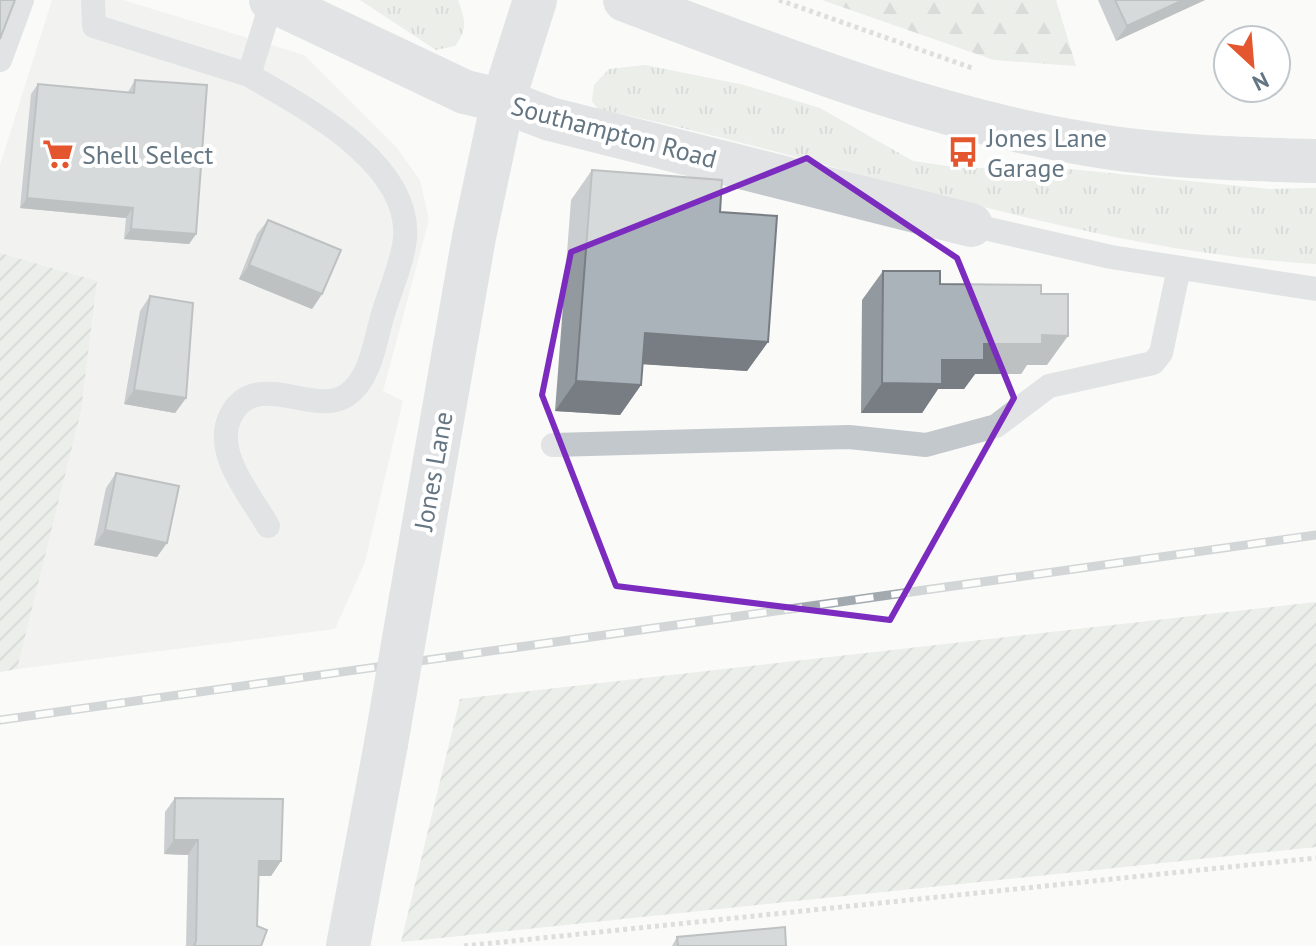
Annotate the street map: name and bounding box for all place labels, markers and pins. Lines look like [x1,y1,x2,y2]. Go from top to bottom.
place label: Jones Lane Garage [986,121,1107,184]
bus stop icon: Jones Lane Garage [946,135,980,169]
supermarket icon: Shell Select [41,137,75,171]
place label: Shell Select [82,138,214,171]

